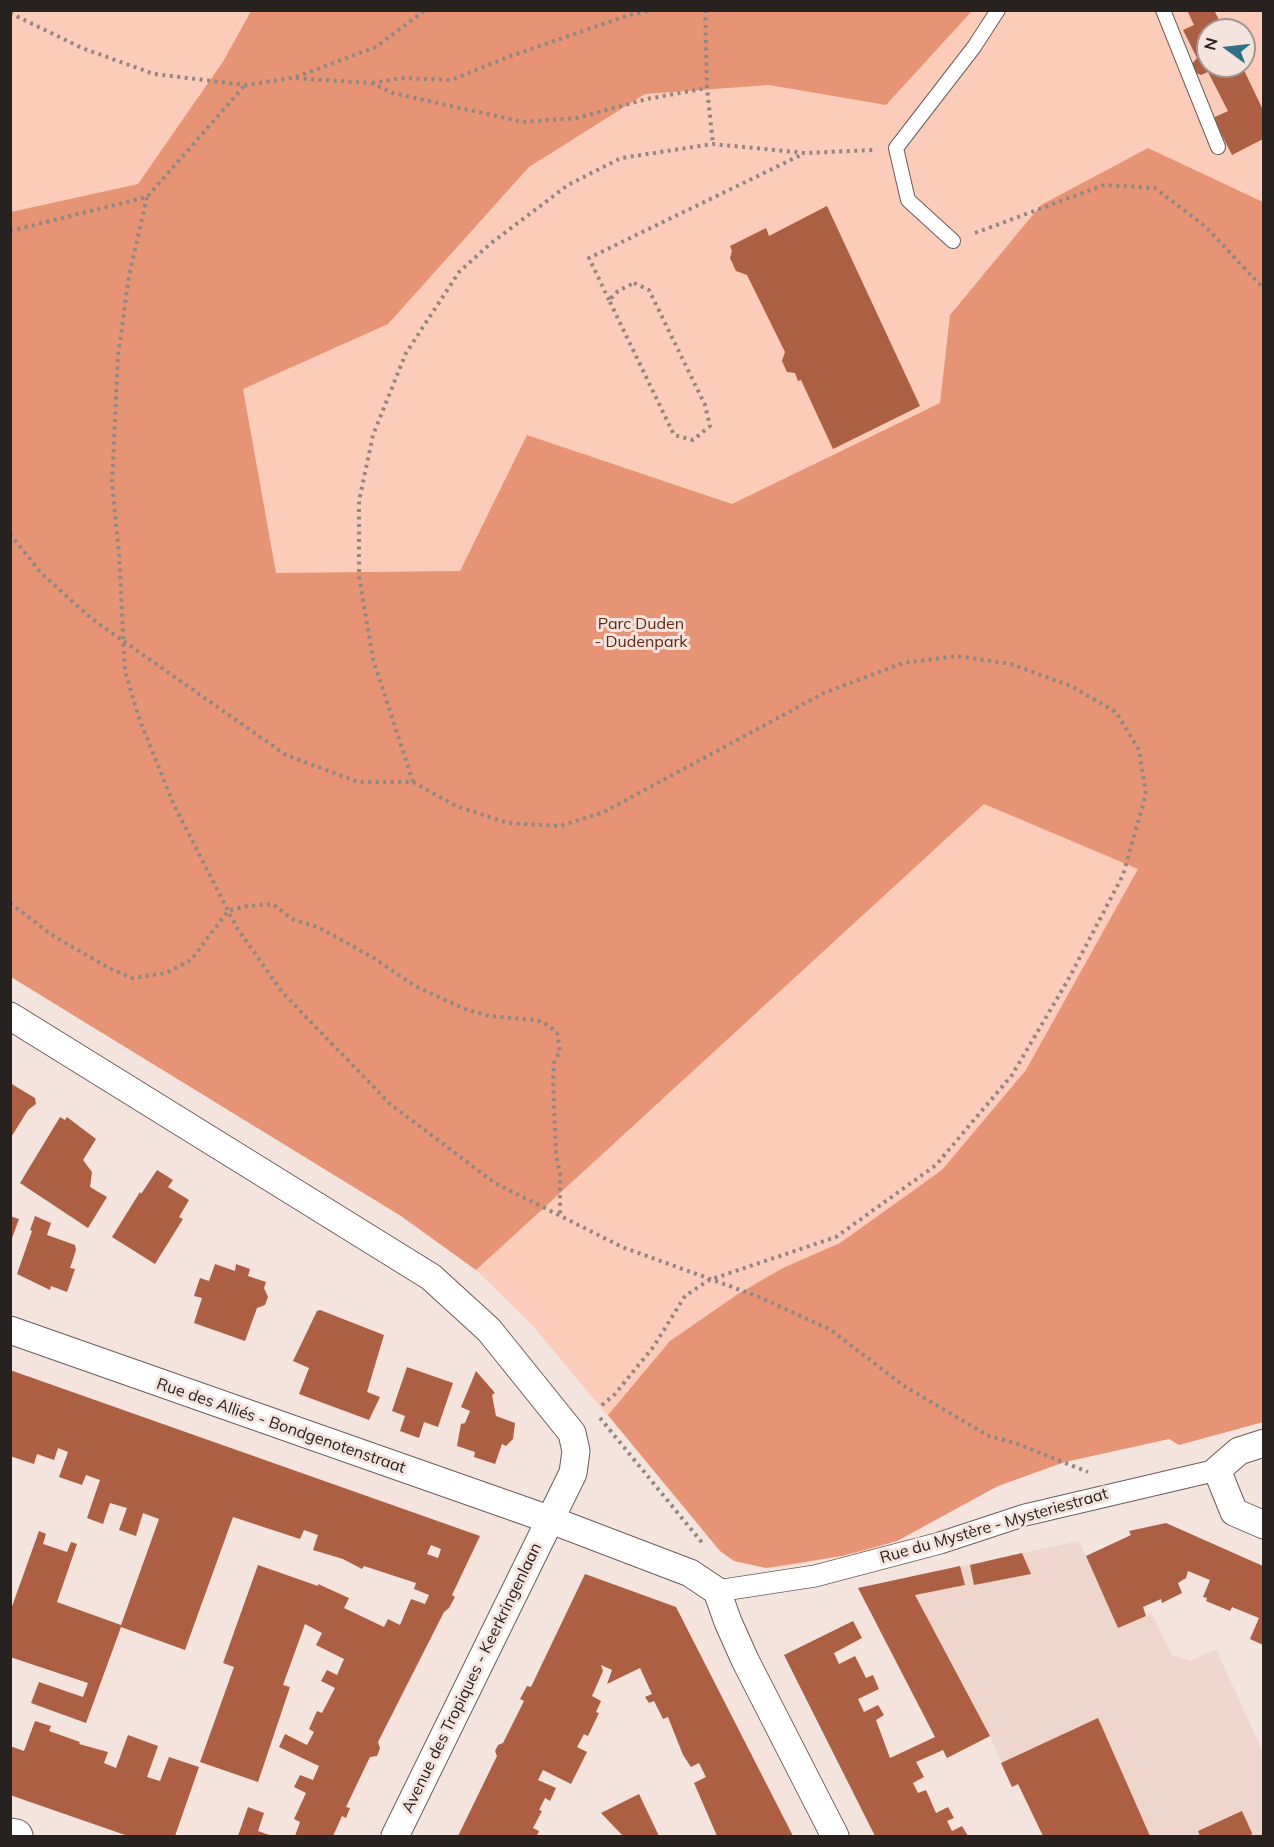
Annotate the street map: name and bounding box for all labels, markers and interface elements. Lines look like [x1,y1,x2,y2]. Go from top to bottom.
north arrow [1196,18,1256,78]
text: N [1199,35,1222,52]
park label: Parc Duden - Dudenpark [594,614,688,652]
street label: Rue des Alliés - Bondgenotenstraat [154,1374,408,1478]
street label: Rue du Mystère - Mysteriestraat [878,1484,1110,1568]
street label: Avenue des Tropiques - Keerkringenlaan [398,1540,546,1816]

